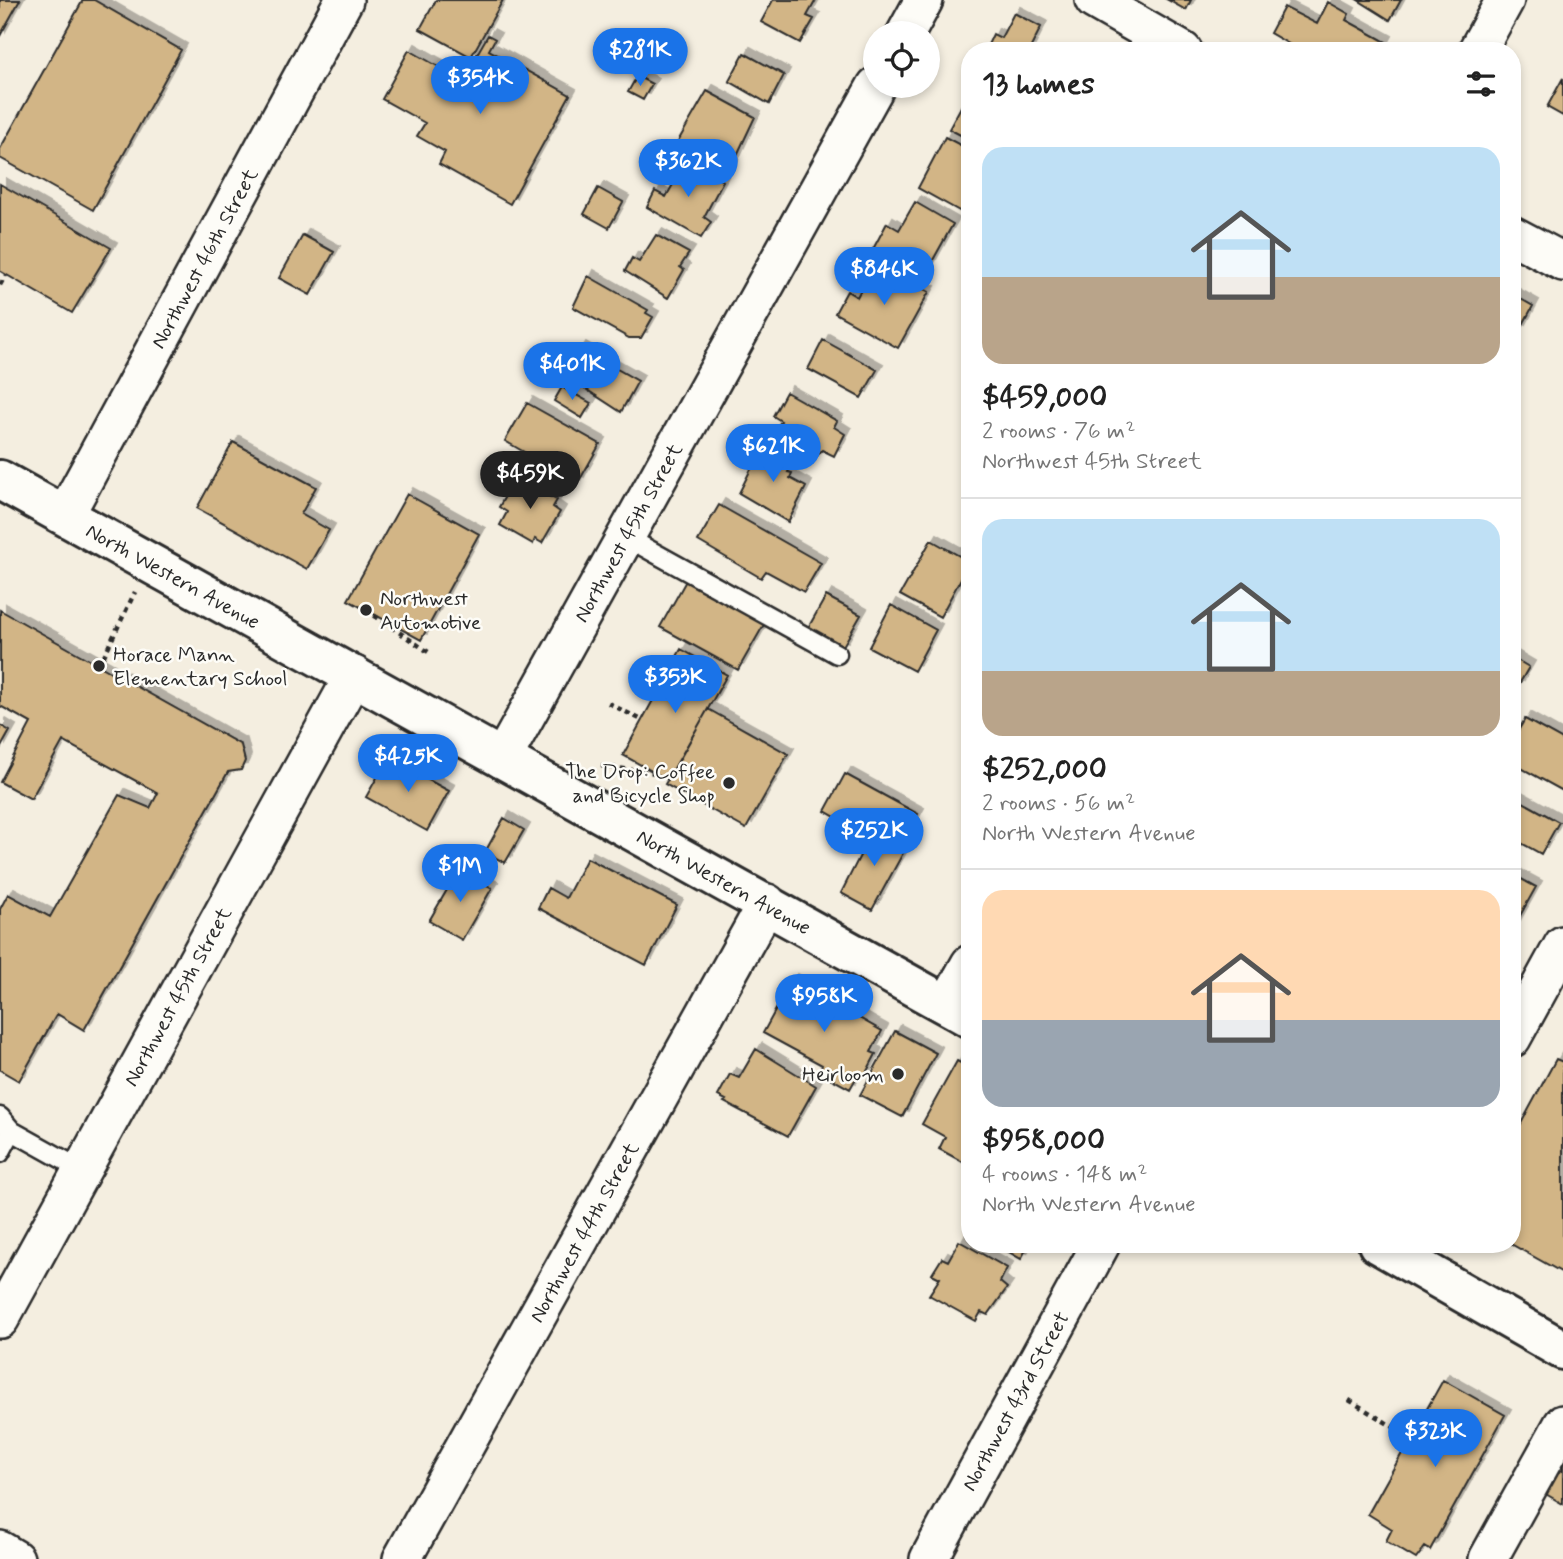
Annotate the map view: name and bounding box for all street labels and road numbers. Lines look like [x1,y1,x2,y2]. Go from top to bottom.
street label: Northwest 46th Street [145,163,266,354]
street label: Northwest 45th Street [568,438,690,628]
street label: North Western Avenue [81,517,265,636]
street label: North Western Avenue [631,823,816,942]
street label: Northwest 45th Street [118,902,239,1092]
street label: Northwest 44th Street [523,1137,646,1328]
street label: Northwest 43rd Street [956,1307,1077,1496]

